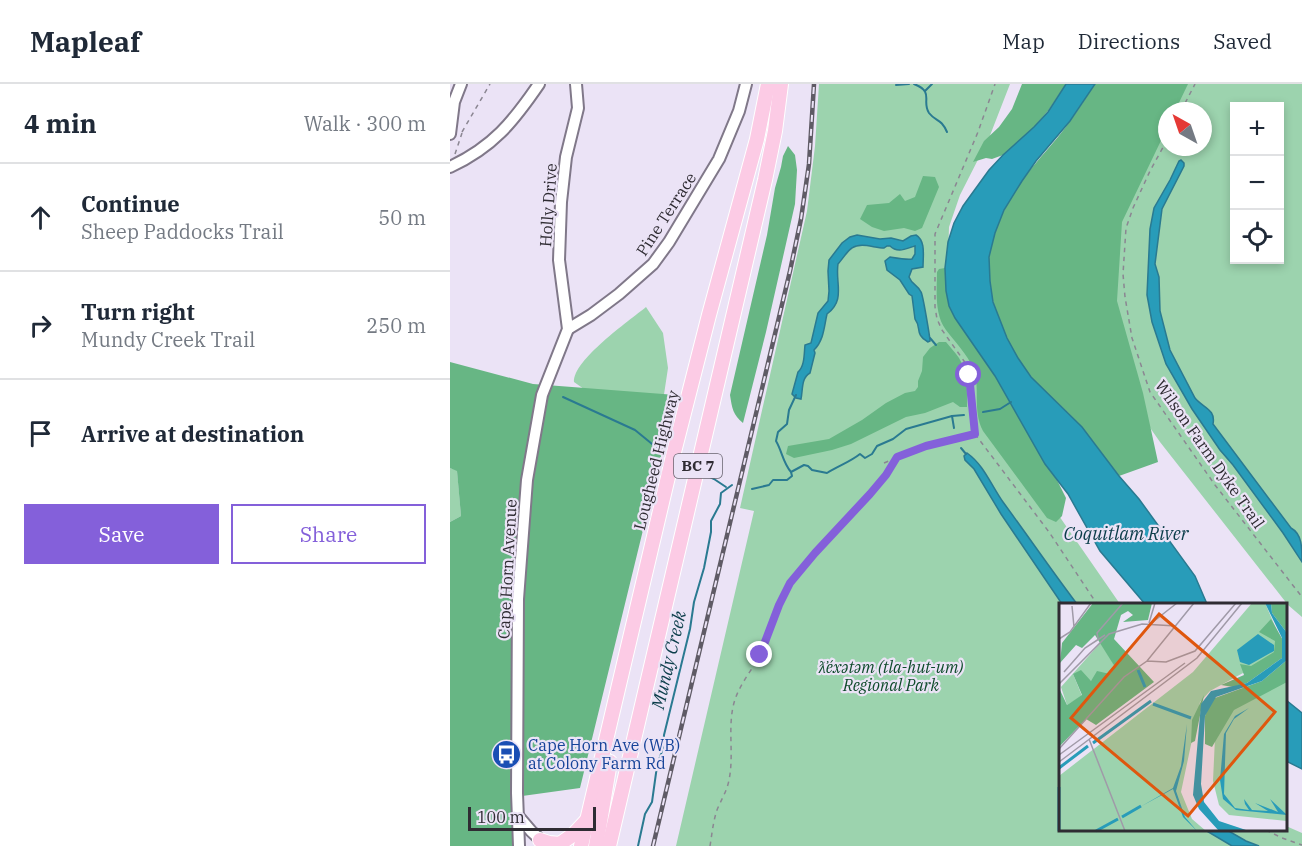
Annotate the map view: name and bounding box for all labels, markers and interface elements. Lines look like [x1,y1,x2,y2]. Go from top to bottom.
text: Mapleaf [30,23,141,60]
text: Map [1002,27,1045,55]
text: Directions [1078,27,1180,55]
text: Saved [1213,27,1272,55]
north arrow [1158,102,1212,156]
map controls [1230,102,1284,264]
button: + [1230,102,1284,156]
text: 4 min [24,106,97,140]
text: Walk · 300 m [304,110,426,137]
button: − [1230,156,1284,210]
street label: Holly Drive [535,162,561,248]
street label: Pine Terrace [632,169,700,259]
text: Continue [81,189,180,218]
icon: ahead [24,201,57,234]
text: 50 m [378,204,426,231]
button: locate [1230,210,1284,264]
text: Sheep Paddocks Trail [81,218,284,245]
text: Turn right [81,297,195,326]
icon: right [24,309,57,342]
text: 250 m [366,312,426,339]
text: Mundy Creek Trail [81,326,255,353]
route start [955,361,981,387]
street label: Wilson Farm Dyke Trail [1151,376,1269,532]
street label: Lougheed Highway [629,388,683,532]
icon: arrive [24,417,57,450]
text: Arrive at destination [81,419,304,448]
road number: BC 7 [674,454,722,478]
street label: Cape Horn Avenue [493,499,521,639]
button: Save [24,504,219,564]
button: Share [231,504,426,564]
water label: Coquitlam River [1063,522,1190,545]
inset map [1059,603,1287,831]
water label: Mundy Creek [646,608,691,712]
route end [746,641,772,667]
park label: ƛ̓éxətəm (tla-hut-um) Regional Park [818,657,963,695]
place label: Cape Horn Ave (WB) at Colony Farm Rd [528,735,680,773]
bus stop icon: Cape Horn Ave (WB) at Colony Farm Rd [491,738,523,770]
scale bar [468,804,596,832]
text: 100 m [477,807,525,827]

